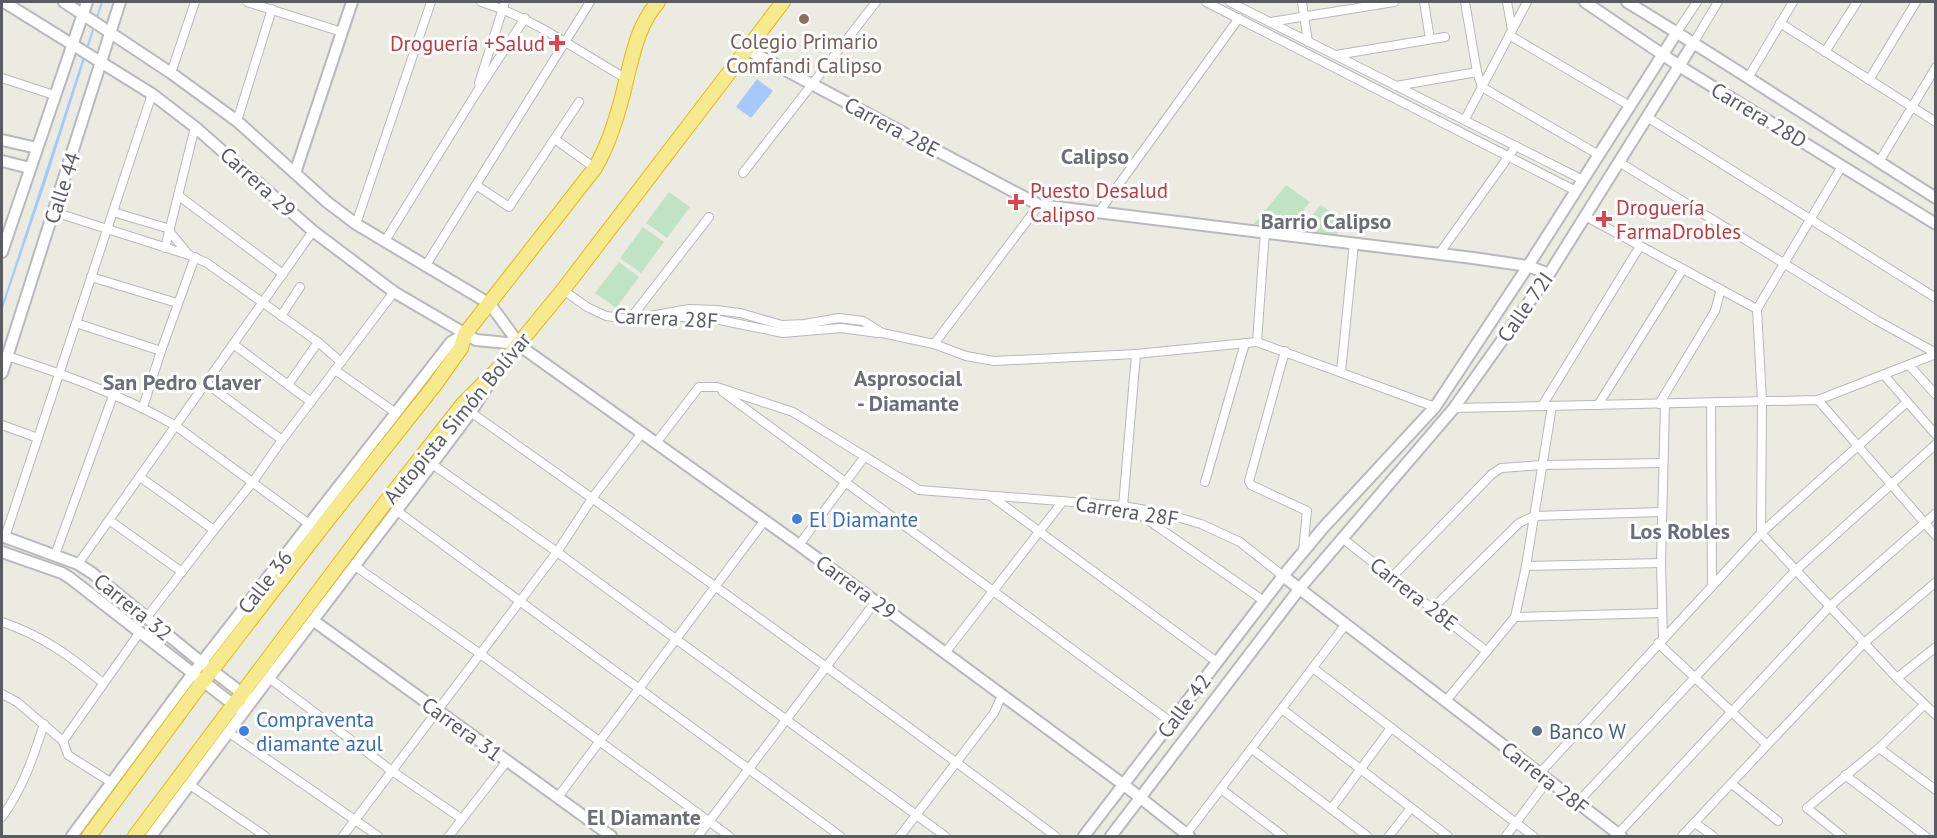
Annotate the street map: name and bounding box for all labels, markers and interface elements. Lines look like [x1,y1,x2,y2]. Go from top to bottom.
marker: Colegio Primario Comfandi Calipso [797,12,811,26]
place label: Colegio Primario Comfandi Calipso [726,28,882,79]
place label: Droguería +Salud [390,30,545,57]
marker: Droguería +Salud [550,36,564,50]
street label: Carrera 28D [1706,76,1812,154]
street label: Carrera 28E [840,91,944,163]
street label: Carrera 29 [214,141,302,223]
district label: Calipso [1061,142,1129,170]
street label: Calle 44 [38,149,86,227]
place label: Puesto Desalud Calipso [1030,177,1168,228]
marker: Puesto Desalud Calipso [1007,193,1025,211]
place label: Droguería FarmaDrobles [1616,194,1741,245]
district label: Barrio Calipso [1261,207,1392,235]
marker: Droguería FarmaDrobles [1597,212,1611,226]
street label: Calle 72I [1491,267,1559,347]
street label: Carrera 28F [613,302,719,334]
street label: Autopista Simón Bolívar [377,327,537,509]
district label: Asprosocial - Diamante [854,364,962,417]
district label: San Pedro Claver [103,368,262,396]
street label: Carrera 28F [1074,490,1180,532]
place label: El Diamante [809,506,918,533]
marker: El Diamante [790,512,804,526]
district label: Los Robles [1630,517,1730,545]
street label: Calle 36 [232,545,298,619]
street label: Carrera 29 [810,549,902,625]
street label: Carrera 28E [1365,551,1463,637]
street label: Carrera 32 [88,567,178,647]
street label: Calle 42 [1151,669,1217,743]
street label: Carrera 31 [416,691,508,767]
place label: Compraventa diamante azul [256,706,383,757]
place label: Banco W [1549,718,1627,745]
marker: Compraventa diamante azul [237,724,251,738]
marker: Banco W [1530,724,1544,738]
street label: Carrera 28F [1496,735,1594,821]
district label: El Diamante [587,803,701,831]

